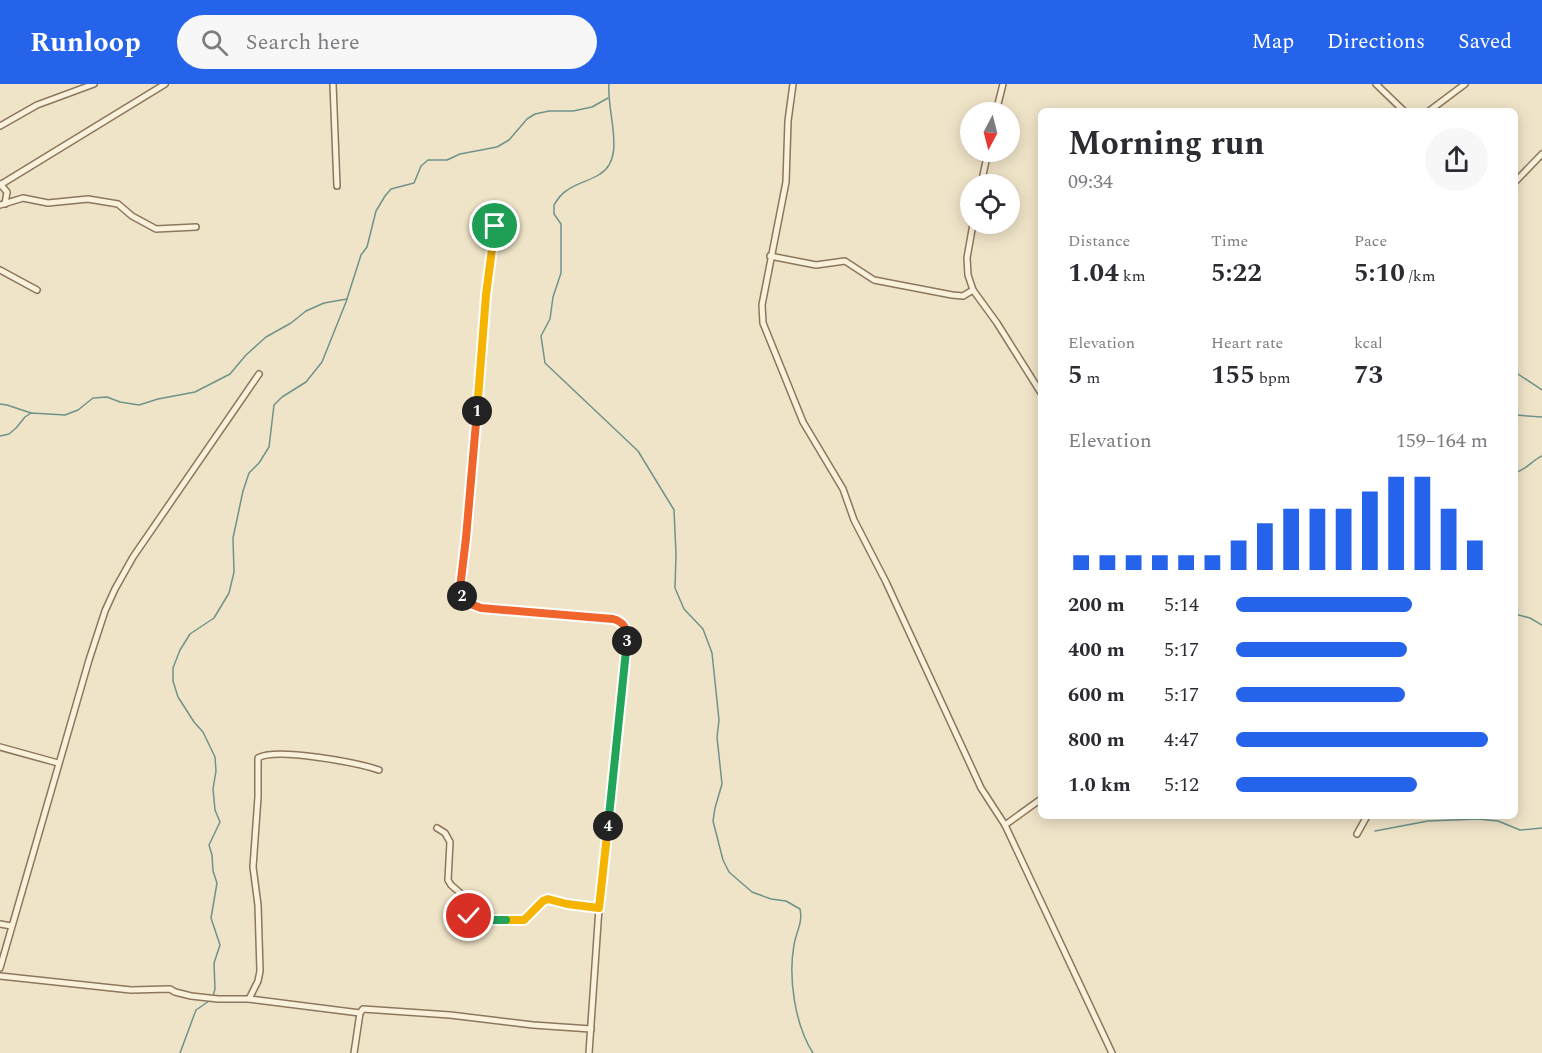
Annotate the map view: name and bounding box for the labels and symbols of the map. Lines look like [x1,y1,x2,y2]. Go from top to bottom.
north arrow [960,102,1020,162]
pin [469,200,520,251]
pin: 1 [462,396,492,426]
pin: 2 [447,581,477,611]
pin: 3 [612,626,642,656]
pin: 4 [593,811,623,841]
pin [443,890,494,941]

